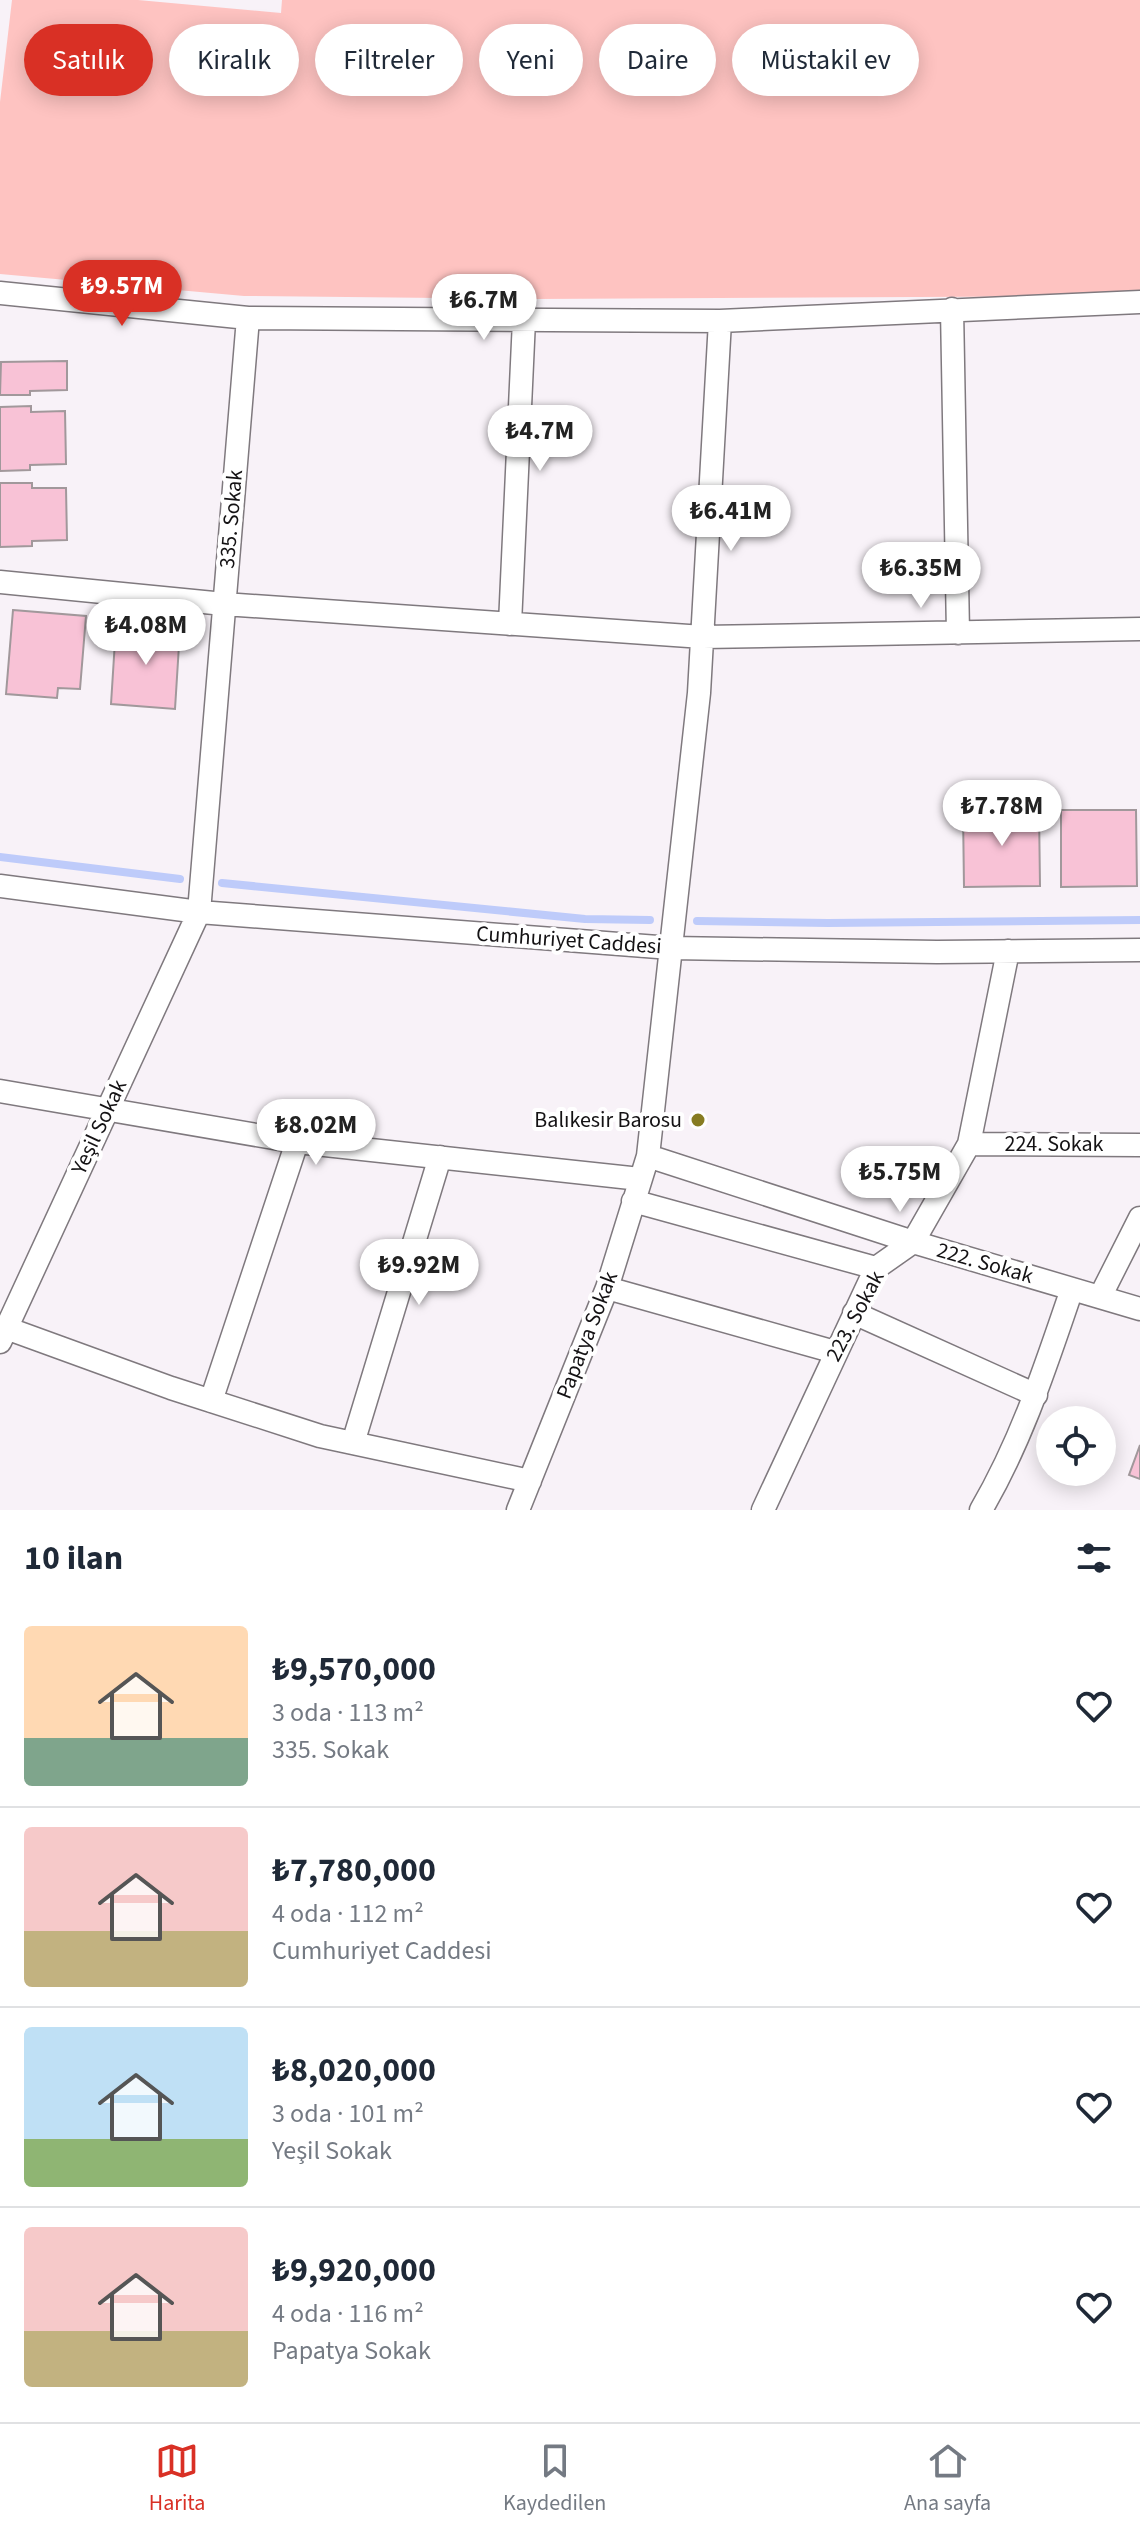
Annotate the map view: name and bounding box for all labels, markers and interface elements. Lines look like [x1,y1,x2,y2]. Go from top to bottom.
chip: Satılık [24,24,153,96]
chip: Kiralık [169,24,299,96]
chip: Filtreler [315,24,463,96]
chip: Yeni [479,24,583,96]
chip: Daire [599,24,716,96]
chip: Müstakil ev [732,24,919,96]
pin: ₺9.57M [57,260,187,328]
text: ₺9.57M [81,267,163,304]
pin: ₺6.7M [428,274,540,342]
text: ₺6.7M [450,281,518,318]
pin: ₺4.7M [484,405,596,473]
text: ₺4.7M [506,412,574,449]
street label: 335. Sokak [211,468,251,570]
pin: ₺6.41M [666,485,796,553]
text: ₺6.41M [690,492,772,529]
pin: ₺6.35M [856,542,986,610]
text: ₺6.35M [880,549,962,586]
pin: ₺4.08M [81,599,211,667]
text: ₺4.08M [105,606,187,643]
pin: ₺7.78M [937,780,1067,848]
text: ₺7.78M [961,787,1043,824]
street label: Cumhuriyet Caddesi [475,918,663,962]
street label: Yeşil Sokak [63,1074,135,1181]
pin: ₺8.02M [251,1099,381,1167]
place label: Balıkesir Barosu [534,1104,682,1136]
text: ₺8.02M [275,1106,357,1143]
marker: Balıkesir Barosu [689,1111,707,1129]
street label: 224. Sokak [1004,1128,1104,1160]
pin: ₺5.75M [835,1146,965,1214]
text: ₺5.75M [859,1153,941,1190]
street label: 222. Sokak [933,1234,1037,1292]
pin: ₺9.92M [354,1239,484,1307]
text: ₺9.92M [378,1246,460,1283]
street label: 223. Sokak [818,1265,892,1367]
street label: Papatya Sokak [548,1266,626,1403]
map controls [1036,1406,1116,1486]
button: locate [1036,1406,1116,1486]
text: 10 ilan [24,1534,123,1583]
icon: filters [1072,1536,1116,1580]
text: ₺9,570,000 [272,1645,436,1694]
icon: home [88,1658,184,1754]
icon: heart [1072,1684,1116,1728]
text: 3 oda · 113 m² [272,1694,424,1731]
text: 335. Sokak [272,1731,389,1768]
text: ₺7,780,000 [272,1846,436,1895]
icon: home [88,1859,184,1955]
icon: heart [1072,1885,1116,1929]
text: 4 oda · 112 m² [272,1895,424,1932]
text: Cumhuriyet Caddesi [272,1932,492,1969]
text: ₺8,020,000 [272,2046,436,2095]
icon: home [88,2059,184,2155]
icon: heart [1072,2085,1116,2129]
text: 3 oda · 101 m² [272,2095,424,2132]
text: Yeşil Sokak [272,2132,392,2169]
text: ₺9,920,000 [272,2246,436,2295]
icon: home [88,2259,184,2355]
icon: heart [1072,2285,1116,2329]
text: 4 oda · 116 m² [272,2295,424,2332]
text: Papatya Sokak [272,2332,431,2369]
tab: Harita [149,2439,205,2519]
tab: Kaydedilen [503,2439,606,2519]
tab: Ana sayfa [904,2439,991,2519]

